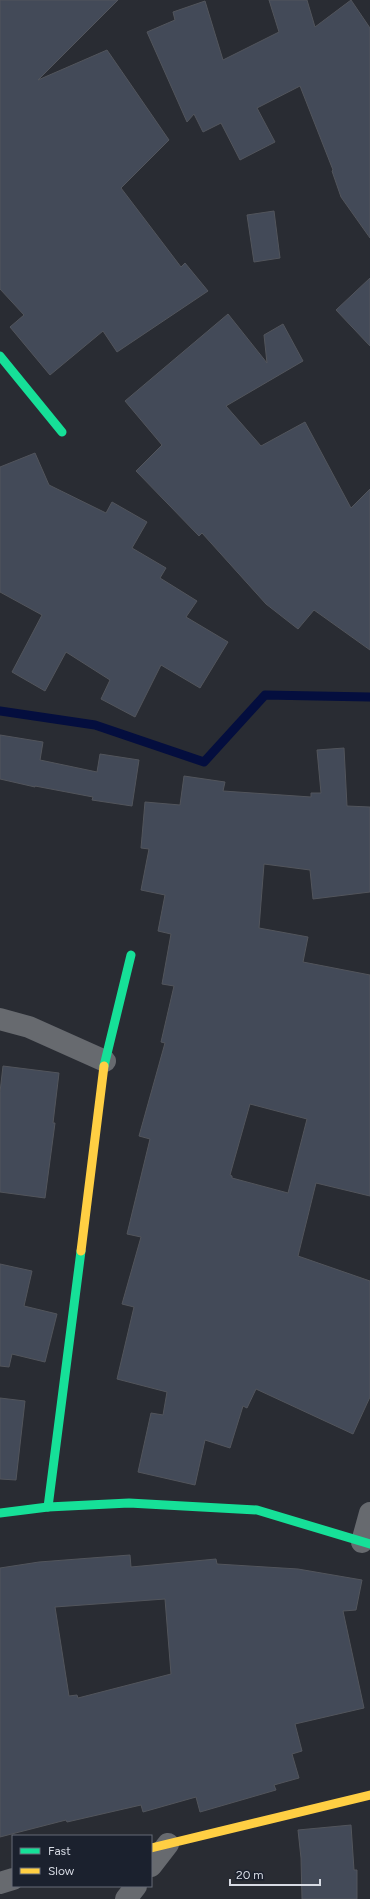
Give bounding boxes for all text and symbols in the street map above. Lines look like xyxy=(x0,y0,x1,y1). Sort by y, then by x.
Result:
legend xyxy=(12,1835,152,1887)
text: Fast xyxy=(48,1844,71,1858)
scale bar xyxy=(230,1861,320,1887)
text: Slow xyxy=(48,1864,75,1878)
text: 20 m xyxy=(236,1868,264,1882)

